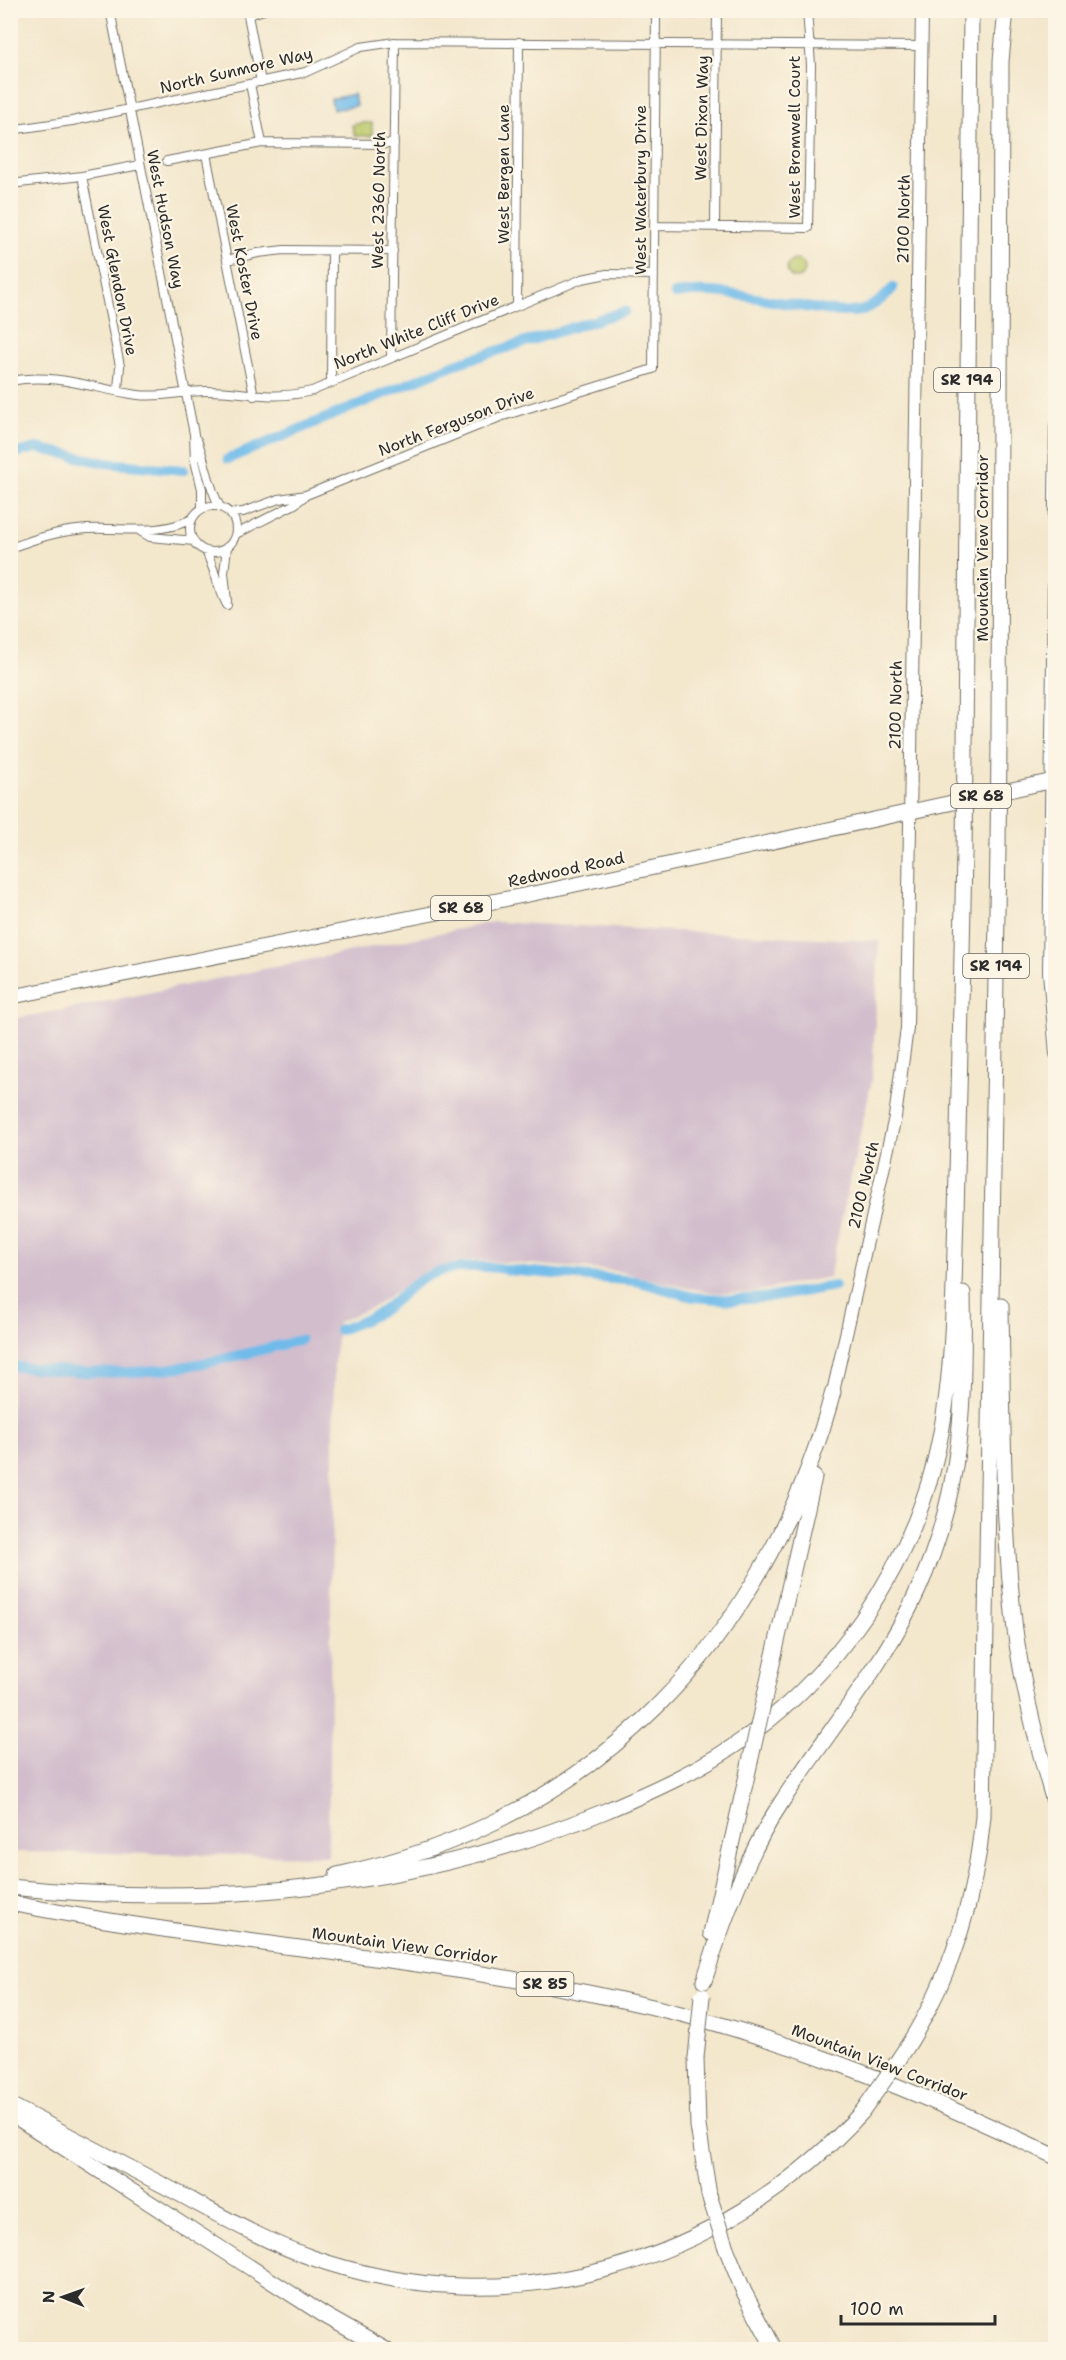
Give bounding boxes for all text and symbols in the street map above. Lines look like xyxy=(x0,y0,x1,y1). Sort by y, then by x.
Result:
street label: North Sunmore Way xyxy=(158,43,315,98)
street label: West Dixon Way xyxy=(690,55,713,181)
street label: West Bromwell Court xyxy=(784,55,805,219)
street label: West Bergen Lane xyxy=(493,104,514,244)
street label: West Waterbury Drive xyxy=(630,105,651,275)
street label: West 2360 North xyxy=(367,131,390,269)
street label: West Hudson Way xyxy=(142,148,189,290)
street label: 2100 North xyxy=(892,174,915,264)
street label: West Koster Drive xyxy=(221,202,268,342)
street label: West Glendon Drive xyxy=(93,203,142,357)
street label: North White Cliff Drive xyxy=(330,289,502,374)
road number: SR 194 xyxy=(934,368,1000,392)
street label: North Ferguson Drive xyxy=(375,382,537,461)
street label: Mountain View Corridor xyxy=(972,454,993,642)
street label: 2100 North xyxy=(884,660,907,750)
road number: SR 68 xyxy=(951,784,1011,808)
street label: Redwood Road xyxy=(506,847,626,892)
road number: SR 68 xyxy=(431,896,491,920)
road number: SR 194 xyxy=(963,954,1029,978)
street label: 2100 North xyxy=(843,1139,884,1231)
street label: Mountain View Corridor xyxy=(311,1922,499,1969)
road number: SR 85 xyxy=(516,1972,574,1996)
street label: Mountain View Corridor xyxy=(789,2019,971,2106)
north arrow xyxy=(33,2267,93,2327)
scale bar xyxy=(841,2288,996,2326)
text: N xyxy=(38,2290,59,2303)
text: 100 m xyxy=(850,2297,904,2321)

